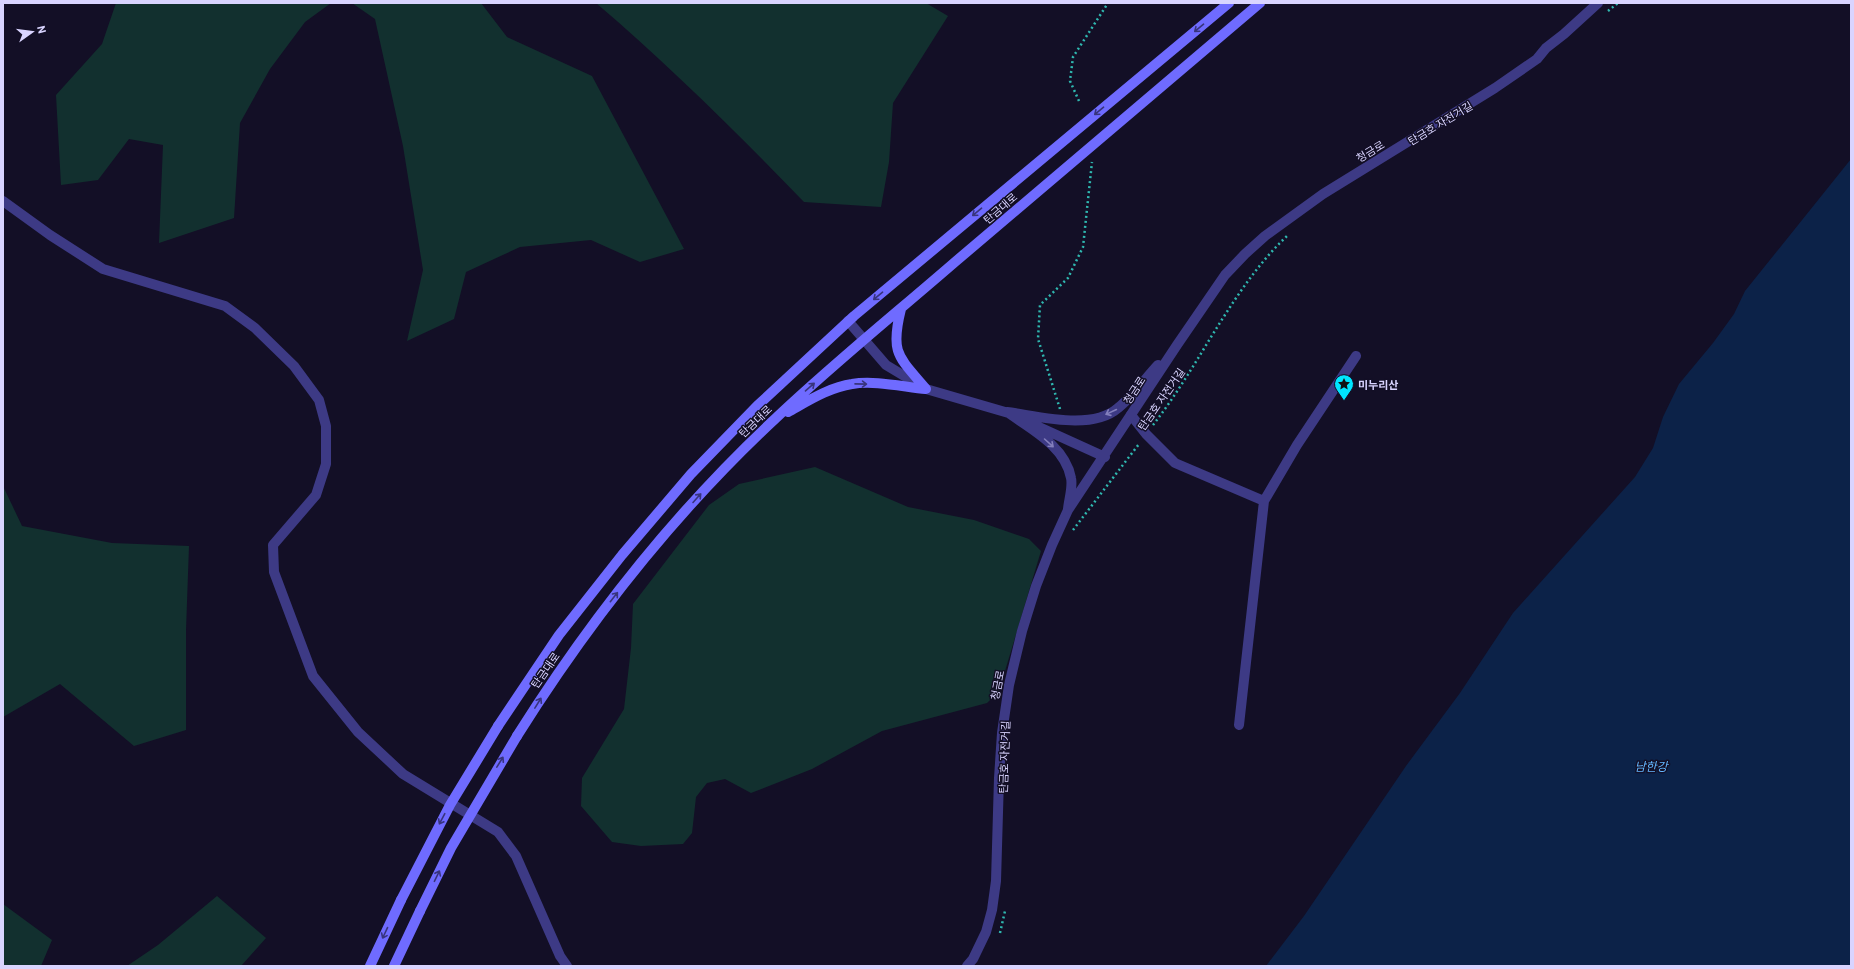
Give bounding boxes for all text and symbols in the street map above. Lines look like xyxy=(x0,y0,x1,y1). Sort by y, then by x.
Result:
north arrow xyxy=(12,12,52,52)
text: N xyxy=(35,24,49,35)
one-way arrow xyxy=(1193,24,1204,33)
street label: 탄금호 자전거길 xyxy=(1405,99,1475,147)
one-way arrow xyxy=(1094,107,1104,116)
street label: 청금로 xyxy=(1354,138,1386,164)
street label: 탄금대로 xyxy=(980,190,1020,226)
one-way arrow xyxy=(972,208,983,217)
one-way arrow xyxy=(873,292,883,301)
street label: 탄금호 자전거길 xyxy=(1135,365,1187,433)
place icon: 미누리산 xyxy=(1333,373,1355,401)
street label: 청금로 xyxy=(1120,374,1148,406)
place label: 미누리산 xyxy=(1358,378,1398,391)
one-way arrow xyxy=(854,380,867,388)
one-way arrow xyxy=(804,383,815,392)
street label: 탄금대로 xyxy=(736,402,774,440)
one-way arrow xyxy=(1105,409,1117,416)
one-way arrow xyxy=(1044,438,1054,448)
one-way arrow xyxy=(693,493,702,503)
one-way arrow xyxy=(609,592,618,603)
street label: 탄금대로 xyxy=(528,650,562,690)
street label: 청금로 xyxy=(988,669,1006,701)
one-way arrow xyxy=(534,697,542,709)
street label: 탄금호 자전거길 xyxy=(996,720,1012,794)
one-way arrow xyxy=(497,756,505,768)
water label: 남한강 xyxy=(1634,759,1670,773)
one-way arrow xyxy=(438,813,446,825)
one-way arrow xyxy=(434,870,441,882)
one-way arrow xyxy=(381,927,388,939)

